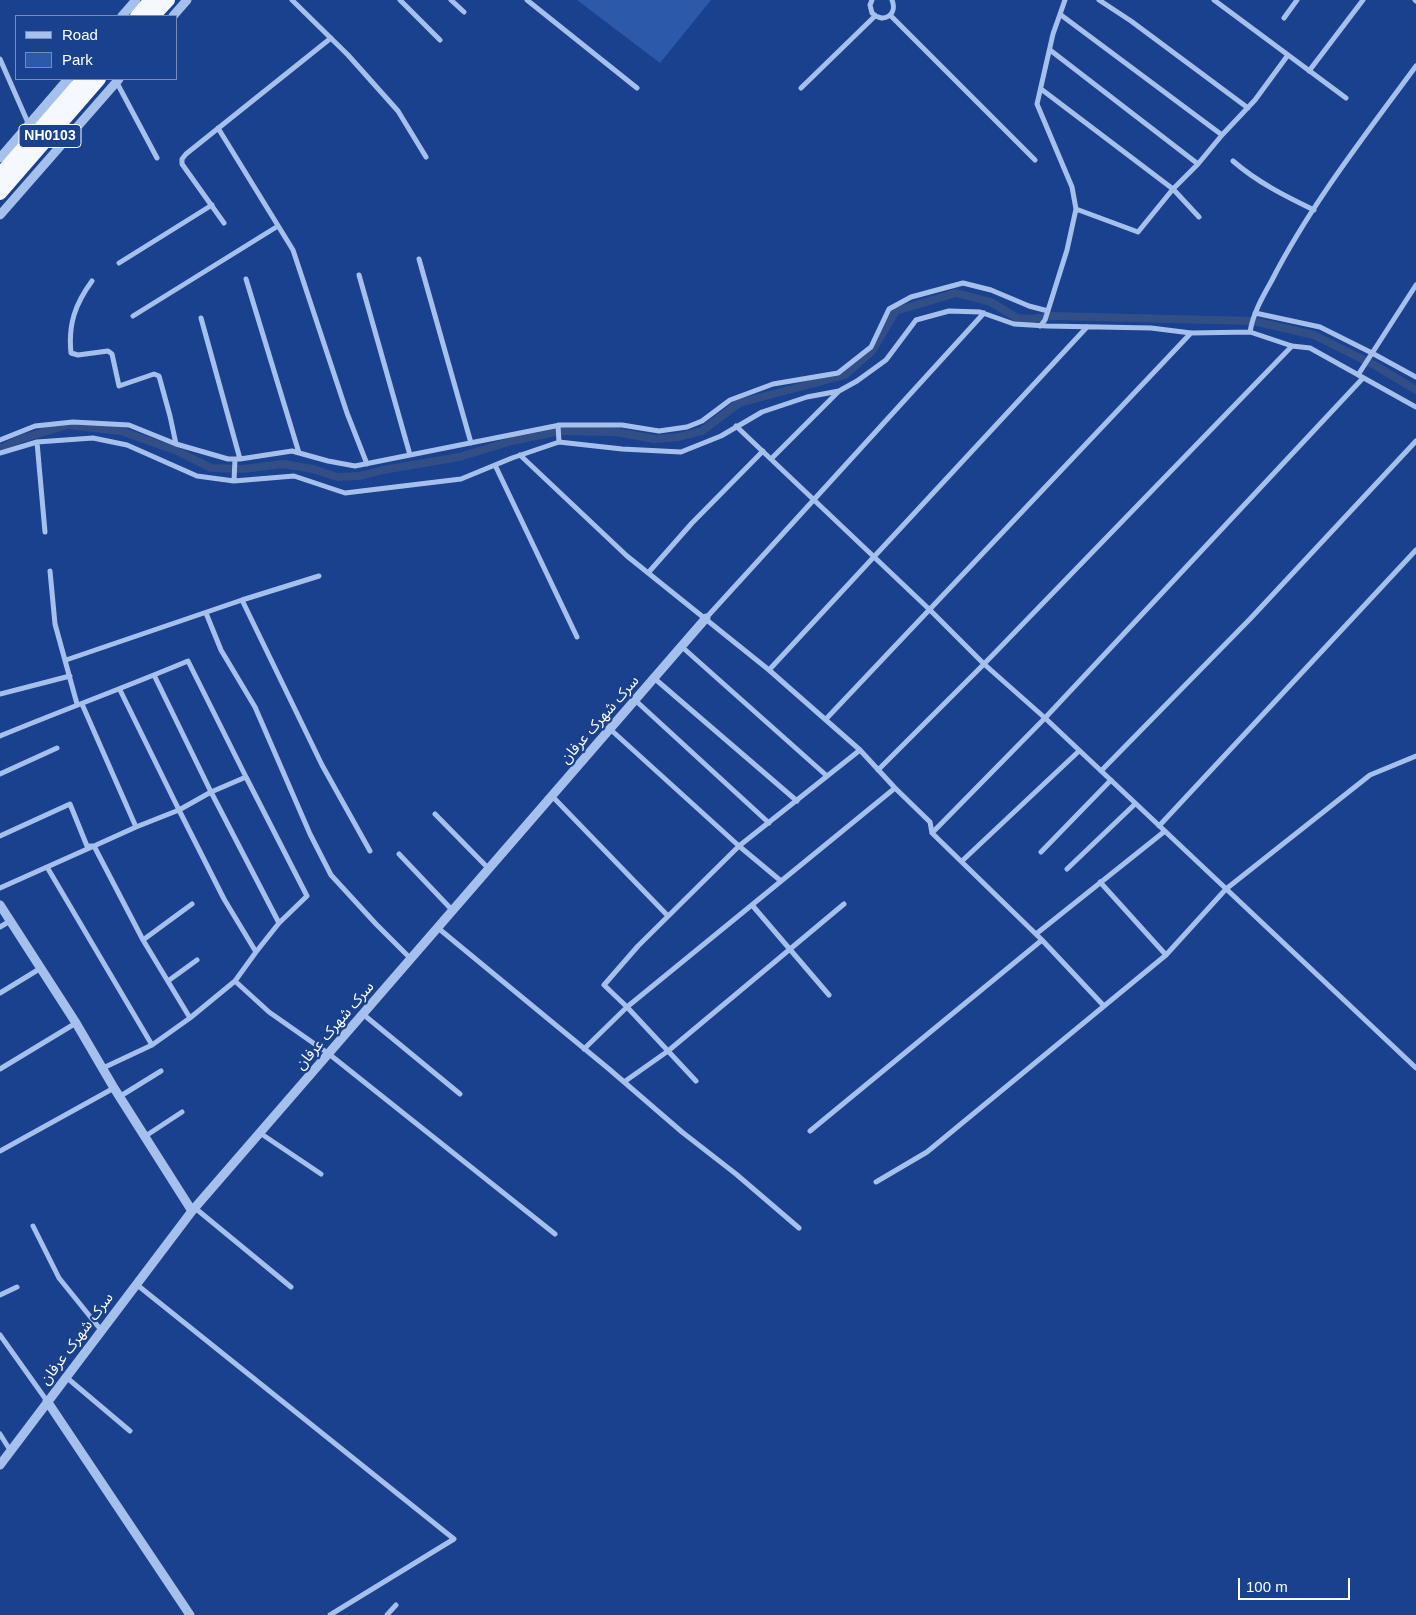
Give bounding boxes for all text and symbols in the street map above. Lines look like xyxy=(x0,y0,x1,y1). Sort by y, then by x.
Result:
legend xyxy=(15,15,178,80)
text: Road xyxy=(62,26,98,43)
text: Park xyxy=(62,51,93,68)
road number: NH0103 xyxy=(19,124,81,148)
street label: سرک شهرک عرفان xyxy=(557,672,643,768)
street label: سرک شهرک عرفان xyxy=(292,978,378,1074)
street label: سرک شهرک عرفان xyxy=(36,1289,118,1389)
scale bar xyxy=(1241,1568,1354,1600)
text: 100 m xyxy=(1246,1578,1288,1595)

